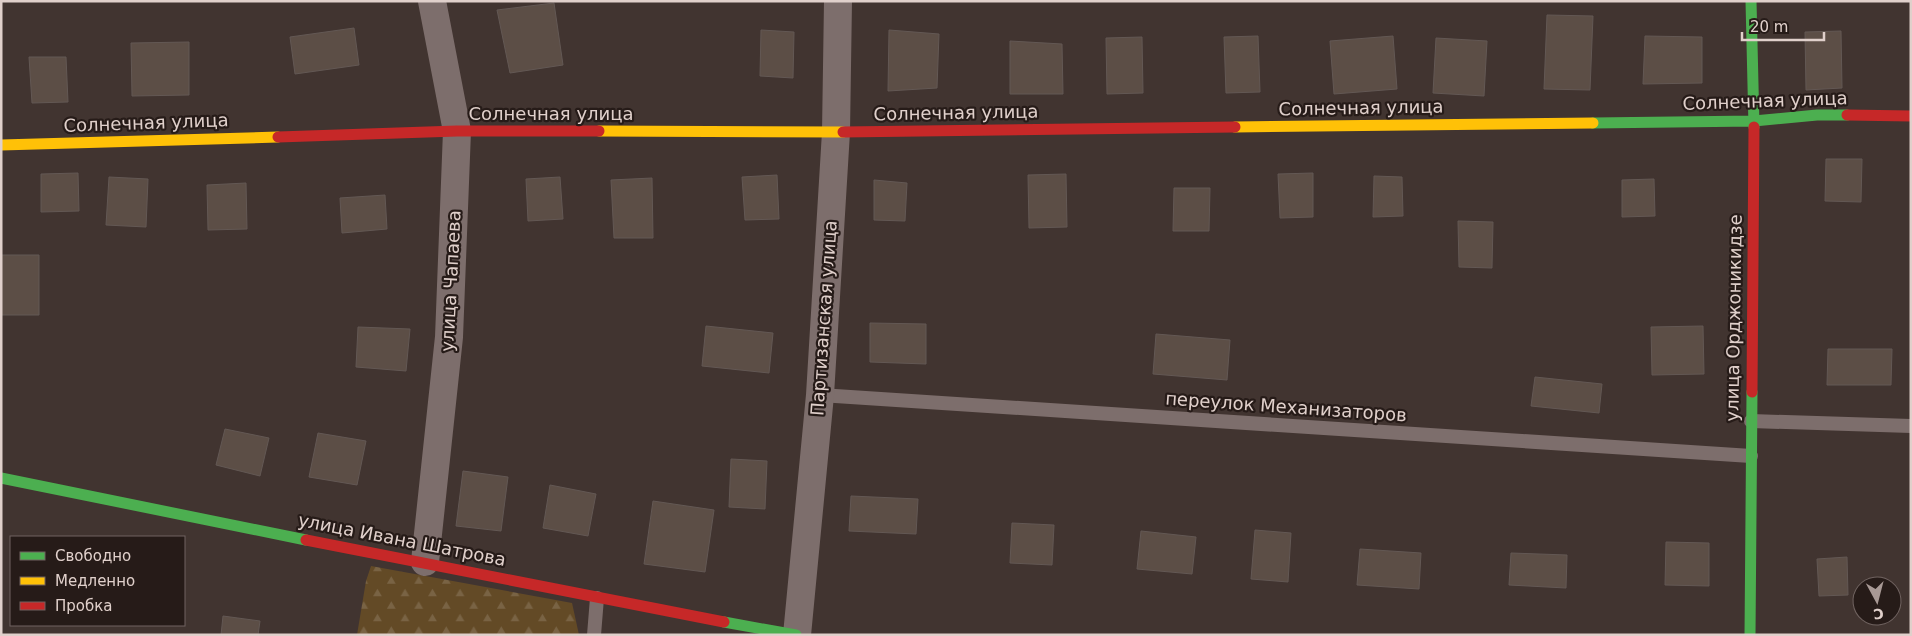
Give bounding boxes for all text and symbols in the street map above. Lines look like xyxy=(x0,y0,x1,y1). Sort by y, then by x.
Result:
scale bar xyxy=(1742,10,1824,42)
text: 20 m xyxy=(1750,18,1788,36)
street label: Солнечная улица xyxy=(1682,87,1848,114)
street label: Солнечная улица xyxy=(1278,96,1444,119)
street label: Солнечная улица xyxy=(873,101,1039,124)
street label: Солнечная улица xyxy=(468,103,634,124)
street label: Солнечная улица xyxy=(63,109,229,136)
street label: улица Чапаева xyxy=(436,210,465,352)
street label: улица Орджоникидзе xyxy=(1721,214,1746,422)
street label: Партизанская улица xyxy=(806,219,841,416)
street label: переулок Механизаторов xyxy=(1165,388,1407,425)
street label: улица Ивана Шатрова xyxy=(296,509,508,570)
legend xyxy=(10,536,185,626)
text: Свободно xyxy=(55,547,131,565)
text: Медленно xyxy=(55,572,135,590)
north arrow xyxy=(1852,576,1902,626)
text: Пробка xyxy=(55,597,112,615)
text: С xyxy=(1873,605,1885,622)

